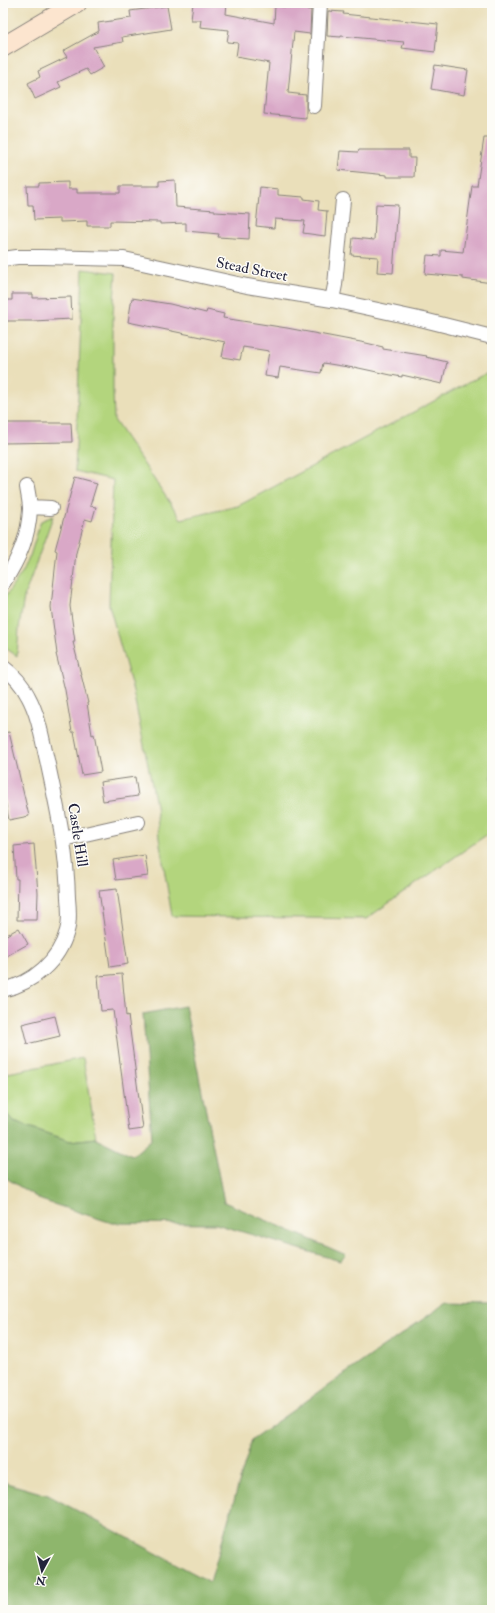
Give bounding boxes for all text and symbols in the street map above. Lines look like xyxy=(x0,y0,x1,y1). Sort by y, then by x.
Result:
street label: Stead Street xyxy=(215,253,289,286)
street label: Castle Hill xyxy=(63,802,92,868)
north arrow xyxy=(22,1551,62,1591)
text: N xyxy=(34,1573,48,1588)

